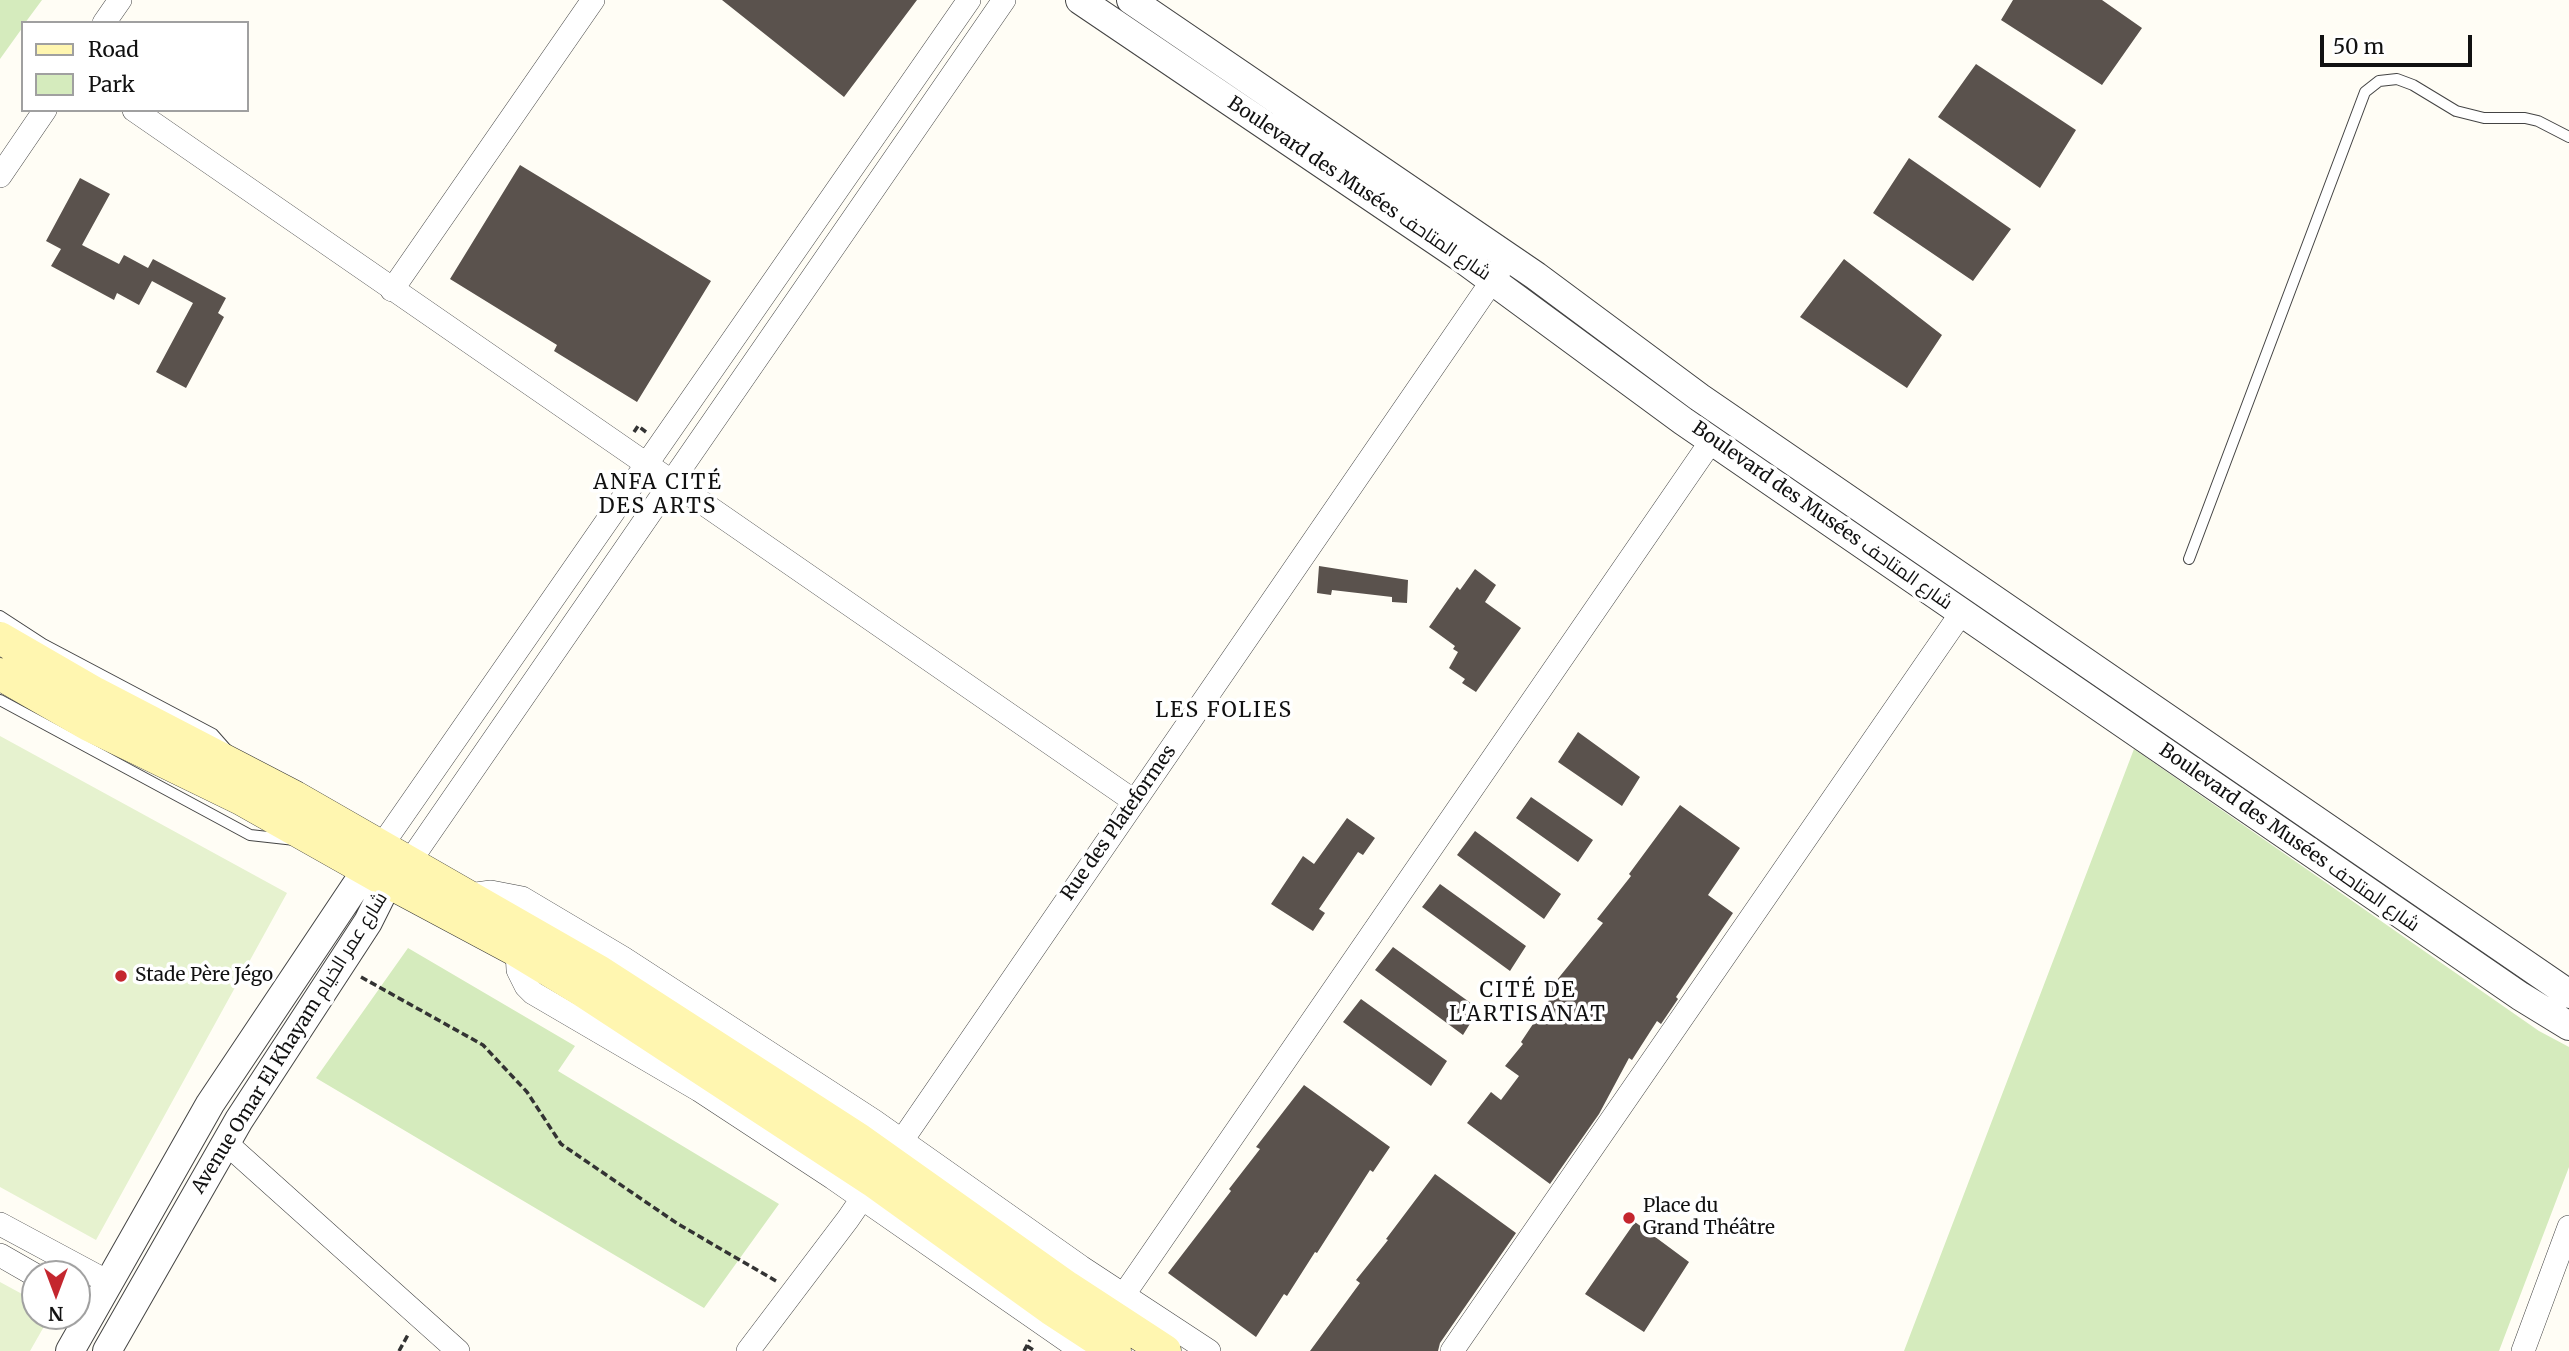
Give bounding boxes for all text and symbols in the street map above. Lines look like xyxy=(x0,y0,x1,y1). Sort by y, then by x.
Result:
legend xyxy=(21,21,248,112)
scale bar xyxy=(2324,21,2476,65)
text: 50 m xyxy=(2333,33,2384,60)
text: Road xyxy=(88,36,139,63)
text: Park xyxy=(88,71,135,98)
street label: Boulevard des Musées شارع المتاحف xyxy=(1223,92,1495,286)
street label: Boulevard des Musées شارع المتاحف xyxy=(1688,417,1956,615)
district label: ANFA CITÉ DES ARTS xyxy=(594,470,722,520)
district label: LES FOLIES xyxy=(1156,698,1292,724)
street label: Boulevard des Musées شارع المتاحف xyxy=(2155,739,2423,937)
street label: Rue des Plateformes xyxy=(1057,741,1181,905)
street label: Avenue Omar El Khayam شارع عمر الخيام xyxy=(187,888,393,1198)
place label: Stade Père Jégo xyxy=(135,965,273,987)
marker: Stade Père Jégo xyxy=(113,968,129,984)
district label: CITÉ DE L'ARTISANAT xyxy=(1450,978,1606,1028)
place label: Place du Grand Théâtre xyxy=(1643,1196,1775,1240)
marker: Place du Grand Théâtre xyxy=(1621,1210,1637,1226)
north arrow xyxy=(21,1260,91,1330)
text: N xyxy=(49,1302,64,1326)

